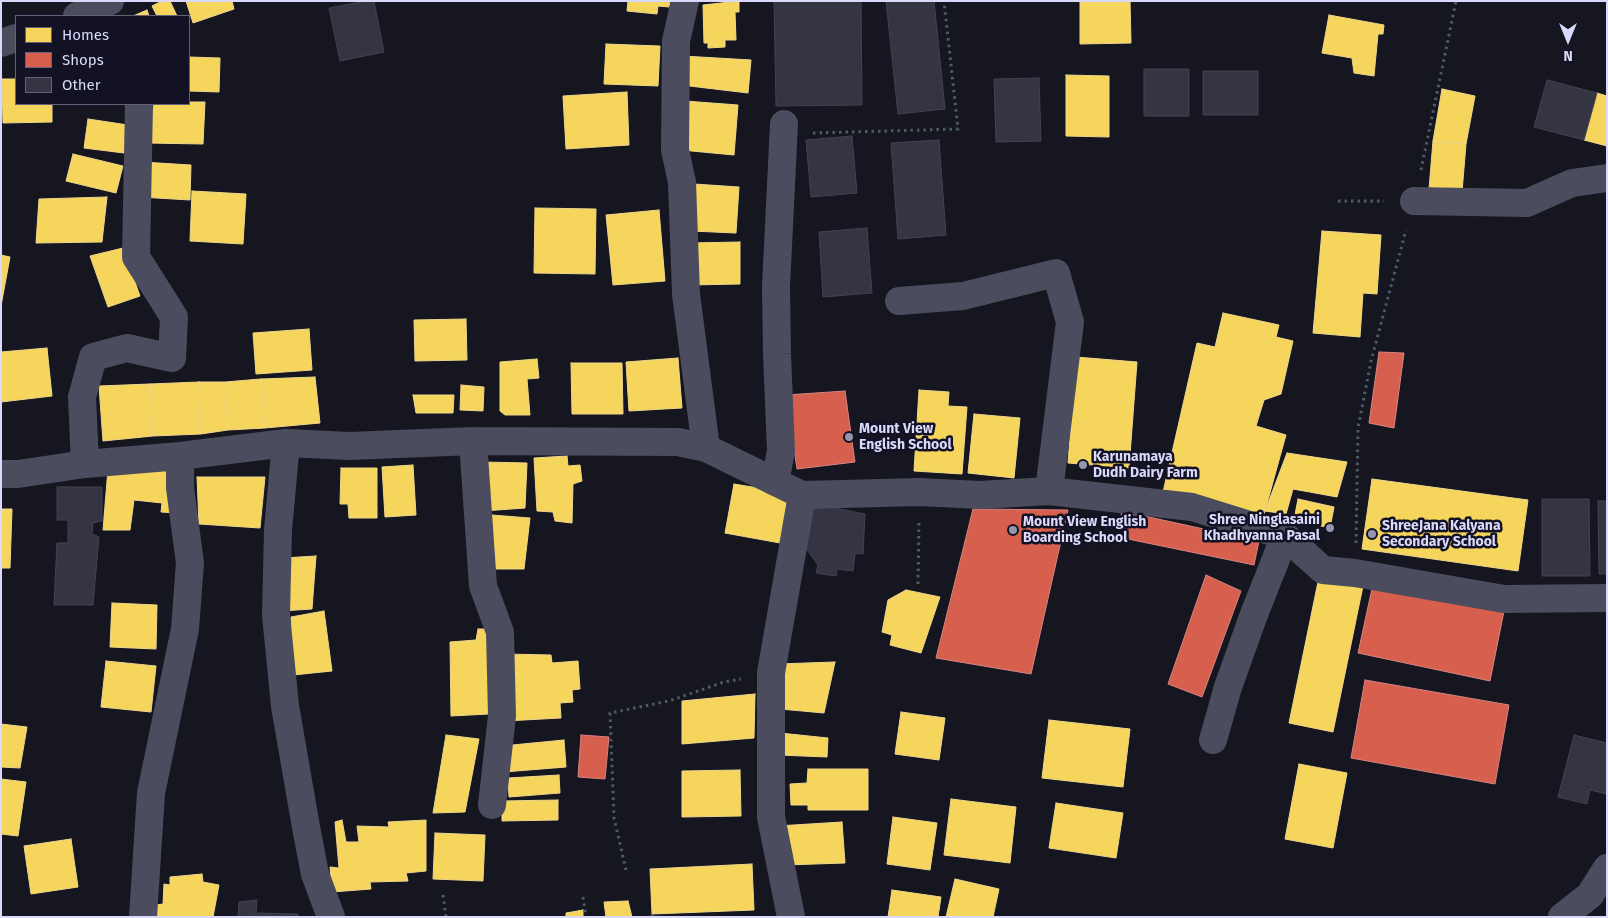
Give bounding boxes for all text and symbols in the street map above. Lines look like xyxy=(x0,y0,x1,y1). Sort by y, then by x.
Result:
legend xyxy=(15,15,190,105)
north arrow xyxy=(1543,15,1593,65)
text: Homes xyxy=(62,26,109,44)
text: N xyxy=(1563,47,1573,64)
text: Shops xyxy=(62,51,104,69)
text: Other xyxy=(62,76,101,94)
place label: Mount View English School xyxy=(859,421,952,454)
marker: Mount View English School xyxy=(843,431,855,443)
place label: Karunamaya Dudh Dairy Farm xyxy=(1093,449,1198,482)
marker: Karunamaya Dudh Dairy Farm xyxy=(1077,459,1089,471)
place label: Shree Ninglasaini Khadhyanna Pasal xyxy=(1204,512,1320,544)
place label: Mount View English Boarding School xyxy=(1023,514,1146,546)
place label: ShreeJana Kalyana Secondary School xyxy=(1382,518,1501,550)
marker: Shree Ninglasaini Khadhyanna Pasal xyxy=(1324,522,1336,534)
marker: Mount View English Boarding School xyxy=(1007,524,1019,536)
marker: ShreeJana Kalyana Secondary School xyxy=(1366,528,1378,540)

